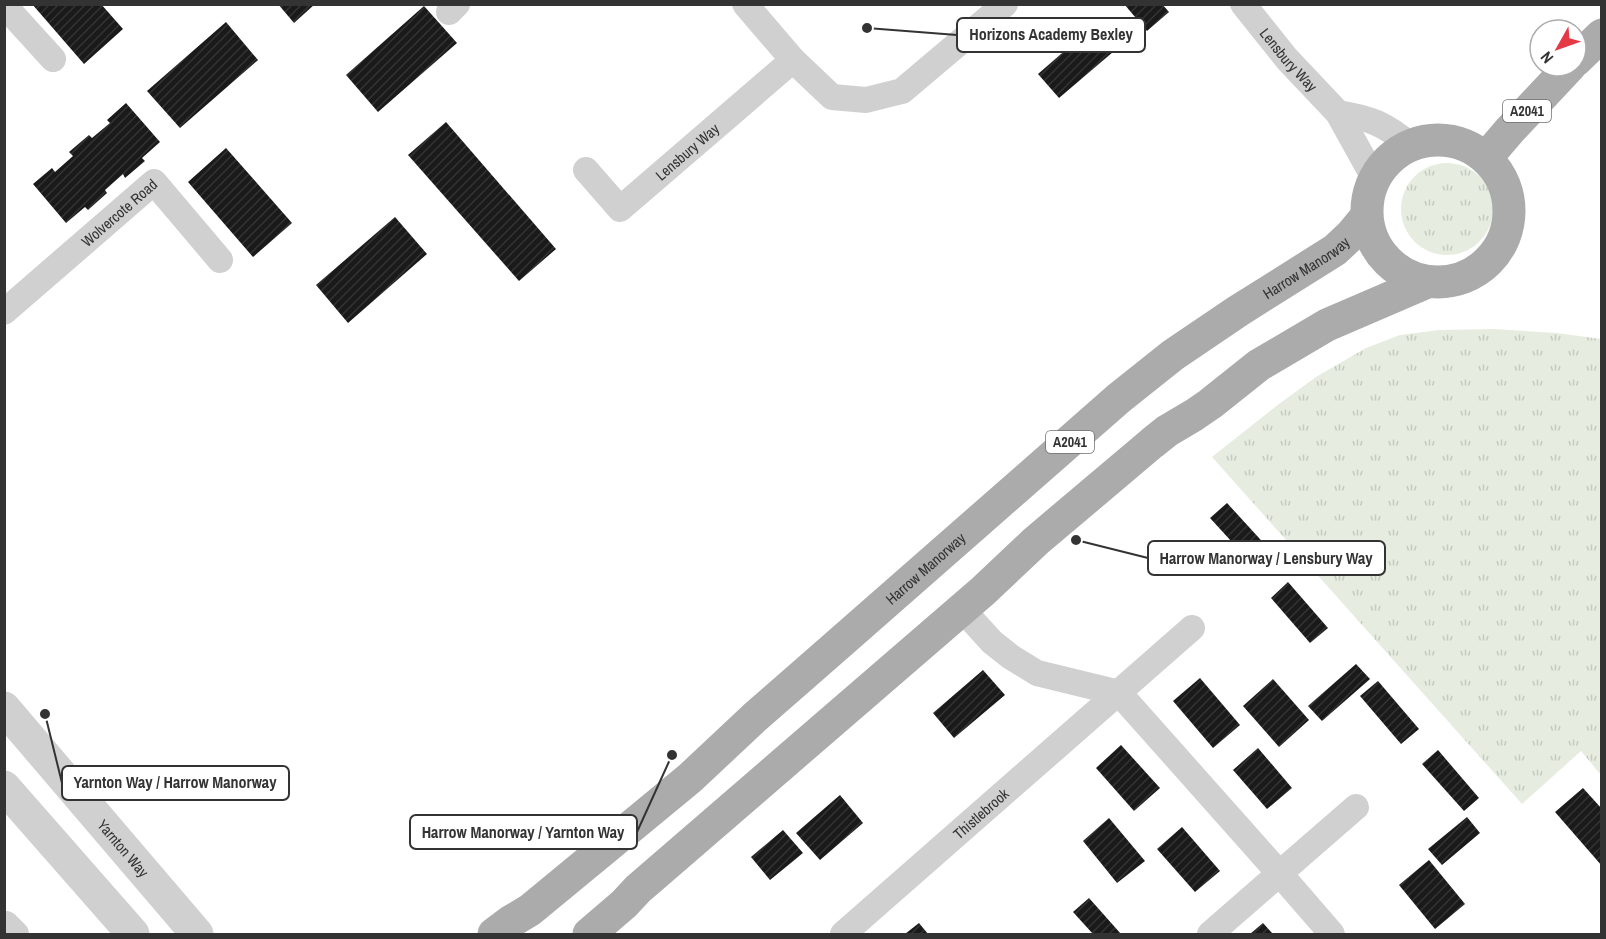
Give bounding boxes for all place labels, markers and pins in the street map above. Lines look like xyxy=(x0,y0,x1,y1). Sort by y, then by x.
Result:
callout: Horizons Academy Bexley xyxy=(957,18,1145,52)
callout: Harrow Manorway / Lensbury Way xyxy=(1148,541,1385,575)
callout: Yarnton Way / Harrow Manorway xyxy=(62,766,289,800)
callout: Harrow Manorway / Yarnton Way xyxy=(410,815,637,849)

